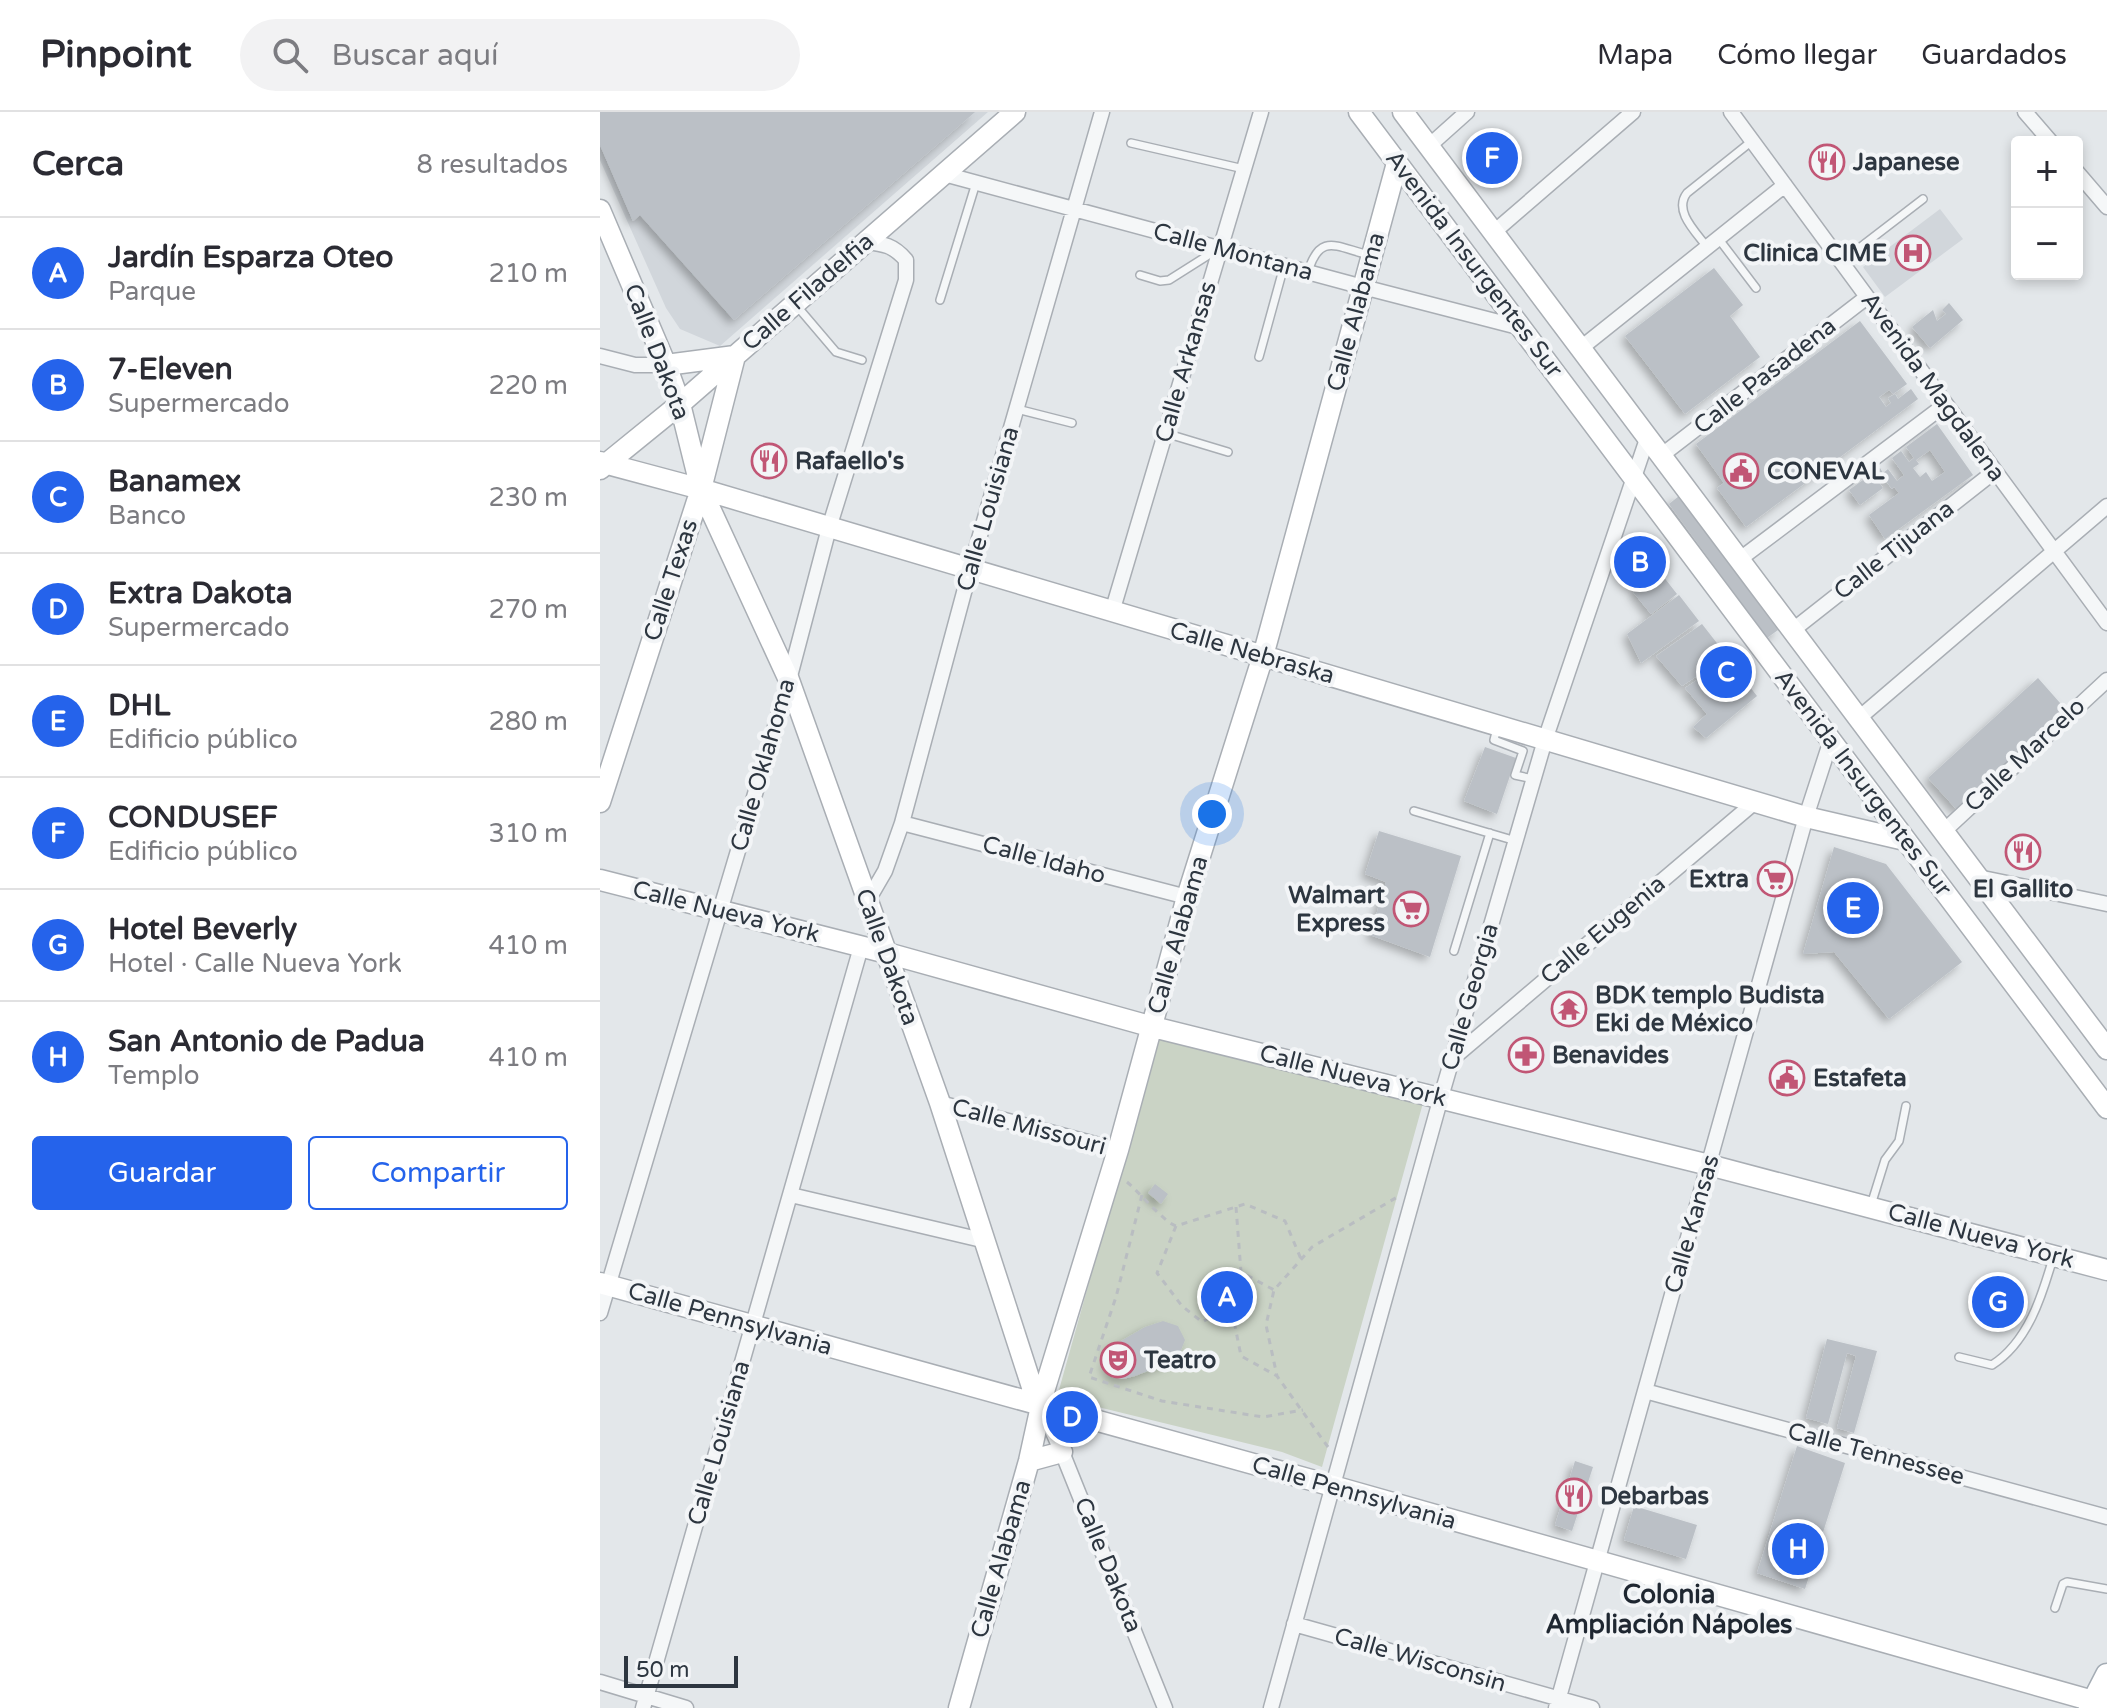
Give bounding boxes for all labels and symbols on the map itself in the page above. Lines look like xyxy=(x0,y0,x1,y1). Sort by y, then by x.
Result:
pin: F xyxy=(1466,128,1518,188)
restaurant icon: Japanese xyxy=(1808,143,1846,181)
street label: Avenida Insurgentes Sur xyxy=(1379,145,1569,384)
place label: Japanese xyxy=(1852,148,1960,177)
street label: Calle Montana xyxy=(1150,217,1316,287)
street label: Calle Filadelfia xyxy=(736,227,880,357)
street label: Calle Alabama xyxy=(1321,229,1391,395)
hospital icon: Clinica CIME xyxy=(1894,234,1932,272)
place label: Clinica CIME xyxy=(1743,239,1887,268)
street label: Calle Arkansas xyxy=(1149,278,1223,446)
street label: Calle Dakota xyxy=(618,280,696,424)
street label: Avenida Magdalena xyxy=(1855,287,2011,487)
street label: Calle Pasadena xyxy=(1688,311,1842,441)
street label: Calle Louisiana xyxy=(951,423,1025,595)
restaurant icon: Rafaello's xyxy=(750,442,788,480)
place label: Rafaello's xyxy=(795,447,904,476)
public building icon: CONEVAL xyxy=(1722,452,1760,490)
place label: CONEVAL xyxy=(1767,457,1885,486)
street label: Calle Tijuana xyxy=(1828,494,1960,606)
street label: Calle Texas xyxy=(638,515,704,645)
pin: B xyxy=(1614,532,1666,592)
street label: Calle Nebraska xyxy=(1166,616,1338,690)
pin: C xyxy=(1700,642,1752,702)
street label: Avenida Insurgentes Sur xyxy=(1768,664,1958,903)
street label: Calle Oklahoma xyxy=(724,675,802,855)
street label: Calle Marcelo xyxy=(1959,692,2091,818)
your location xyxy=(1192,794,1232,834)
street label: Calle Idaho xyxy=(979,830,1109,890)
restaurant icon: El Gallito xyxy=(2004,833,2042,871)
street label: Calle Alabama xyxy=(1142,853,1214,1017)
supermarket icon: Extra xyxy=(1756,860,1794,898)
place label: Extra xyxy=(1689,865,1749,894)
street label: Calle Eugenia xyxy=(1535,869,1671,991)
street label: Calle Nueva York xyxy=(629,875,823,949)
place label: El Gallito xyxy=(1973,875,2073,904)
pin: E xyxy=(1827,878,1879,938)
place label: Walmart Express xyxy=(1288,881,1386,938)
street label: Calle Dakota xyxy=(849,885,925,1029)
supermarket icon: Walmart Express xyxy=(1392,890,1430,928)
street label: Calle Georgia xyxy=(1435,920,1505,1074)
place label: BDK templo Budista Eki de México xyxy=(1595,981,1825,1038)
temple icon: BDK templo Budista Eki de México xyxy=(1550,990,1588,1028)
pharmacy icon: Benavides xyxy=(1507,1036,1545,1074)
street label: Calle Nueva York xyxy=(1256,1039,1450,1113)
place label: Benavides xyxy=(1552,1041,1669,1070)
public building icon: Estafeta xyxy=(1768,1059,1806,1097)
place label: Estafeta xyxy=(1813,1064,1907,1093)
street label: Calle Missouri xyxy=(949,1093,1109,1161)
street label: Calle Kansas xyxy=(1658,1151,1726,1297)
street label: Calle Nueva York xyxy=(1885,1197,2077,1275)
pin: A xyxy=(1201,1267,1253,1327)
pin: G xyxy=(1972,1272,2024,1332)
street label: Calle Pennsylvania xyxy=(625,1276,835,1362)
theatre icon: Teatro xyxy=(1099,1341,1137,1379)
place label: Teatro xyxy=(1143,1346,1216,1375)
street label: Calle Louisiana xyxy=(682,1357,756,1529)
pin: D xyxy=(1046,1387,1098,1447)
street label: Calle Tennessee xyxy=(1785,1416,1967,1492)
street label: Calle Pennsylvania xyxy=(1249,1450,1459,1536)
street label: Calle Alabama xyxy=(965,1477,1037,1641)
restaurant icon: Debarbas xyxy=(1555,1477,1593,1515)
place label: Debarbas xyxy=(1600,1482,1709,1511)
street label: Calle Dakota xyxy=(1068,1493,1148,1637)
pin: H xyxy=(1772,1519,1824,1579)
district label: Colonia Ampliación Nápoles xyxy=(1545,1579,1793,1640)
street label: Calle Wisconsin xyxy=(1331,1622,1509,1698)
scale bar xyxy=(624,1652,738,1688)

